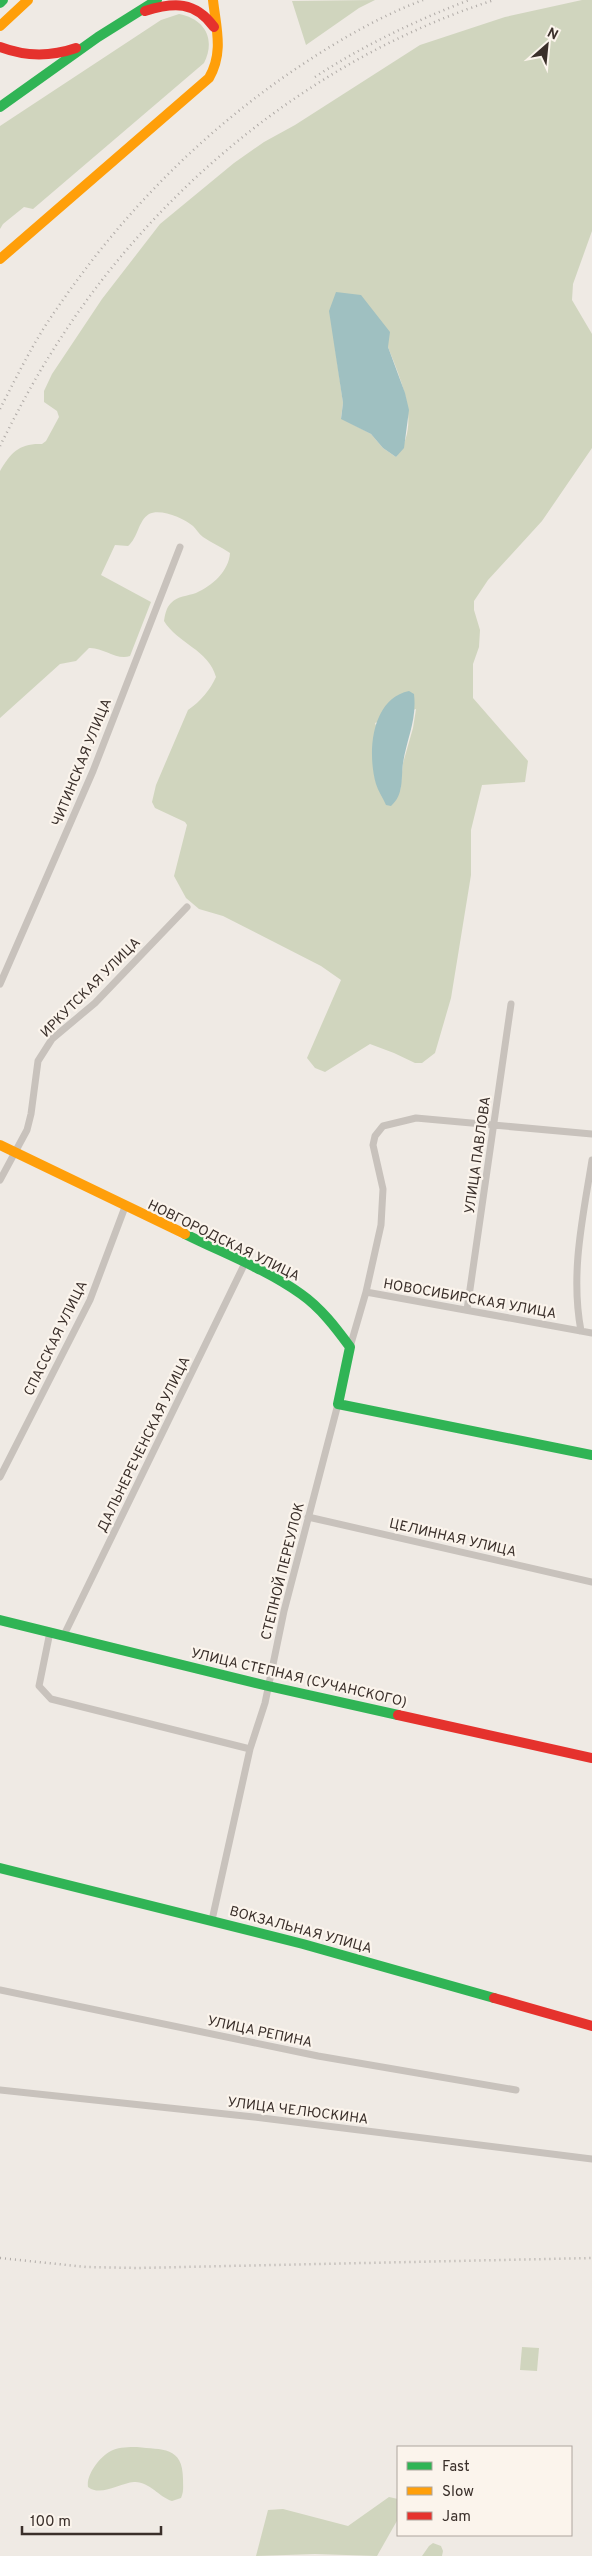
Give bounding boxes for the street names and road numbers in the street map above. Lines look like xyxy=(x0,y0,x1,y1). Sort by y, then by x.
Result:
street label: ЧИТИНСКАЯ УЛИЦА xyxy=(49,696,116,829)
street label: ИРКУТСКАЯ УЛИЦА xyxy=(38,935,145,1042)
street label: УЛИЦА ПАВЛОВА xyxy=(462,1095,495,1215)
street label: НОВГОРОДСКАЯ УЛИЦА xyxy=(144,1197,302,1286)
street label: НОВОСИБИРСКАЯ УЛИЦА xyxy=(382,1276,558,1323)
street label: СПАССКАЯ УЛИЦА xyxy=(21,1278,92,1399)
street label: ДАЛЬНЕРЕЧЕНСКАЯ УЛИЦА xyxy=(94,1354,194,1535)
street label: СТЕПНОЙ ПЕРЕУЛОК xyxy=(257,1501,309,1642)
street label: ЦЕЛИННАЯ УЛИЦА xyxy=(387,1516,518,1561)
street label: УЛИЦА СТЕПНАЯ (СУЧАНСКОГО) xyxy=(189,1645,408,1712)
street label: ВОКЗАЛЬНАЯ УЛИЦА xyxy=(227,1903,374,1958)
street label: УЛИЦА РЕПИНА xyxy=(206,2013,314,2052)
street label: УЛИЦА ЧЕЛЮСКИНА xyxy=(226,2094,369,2129)

